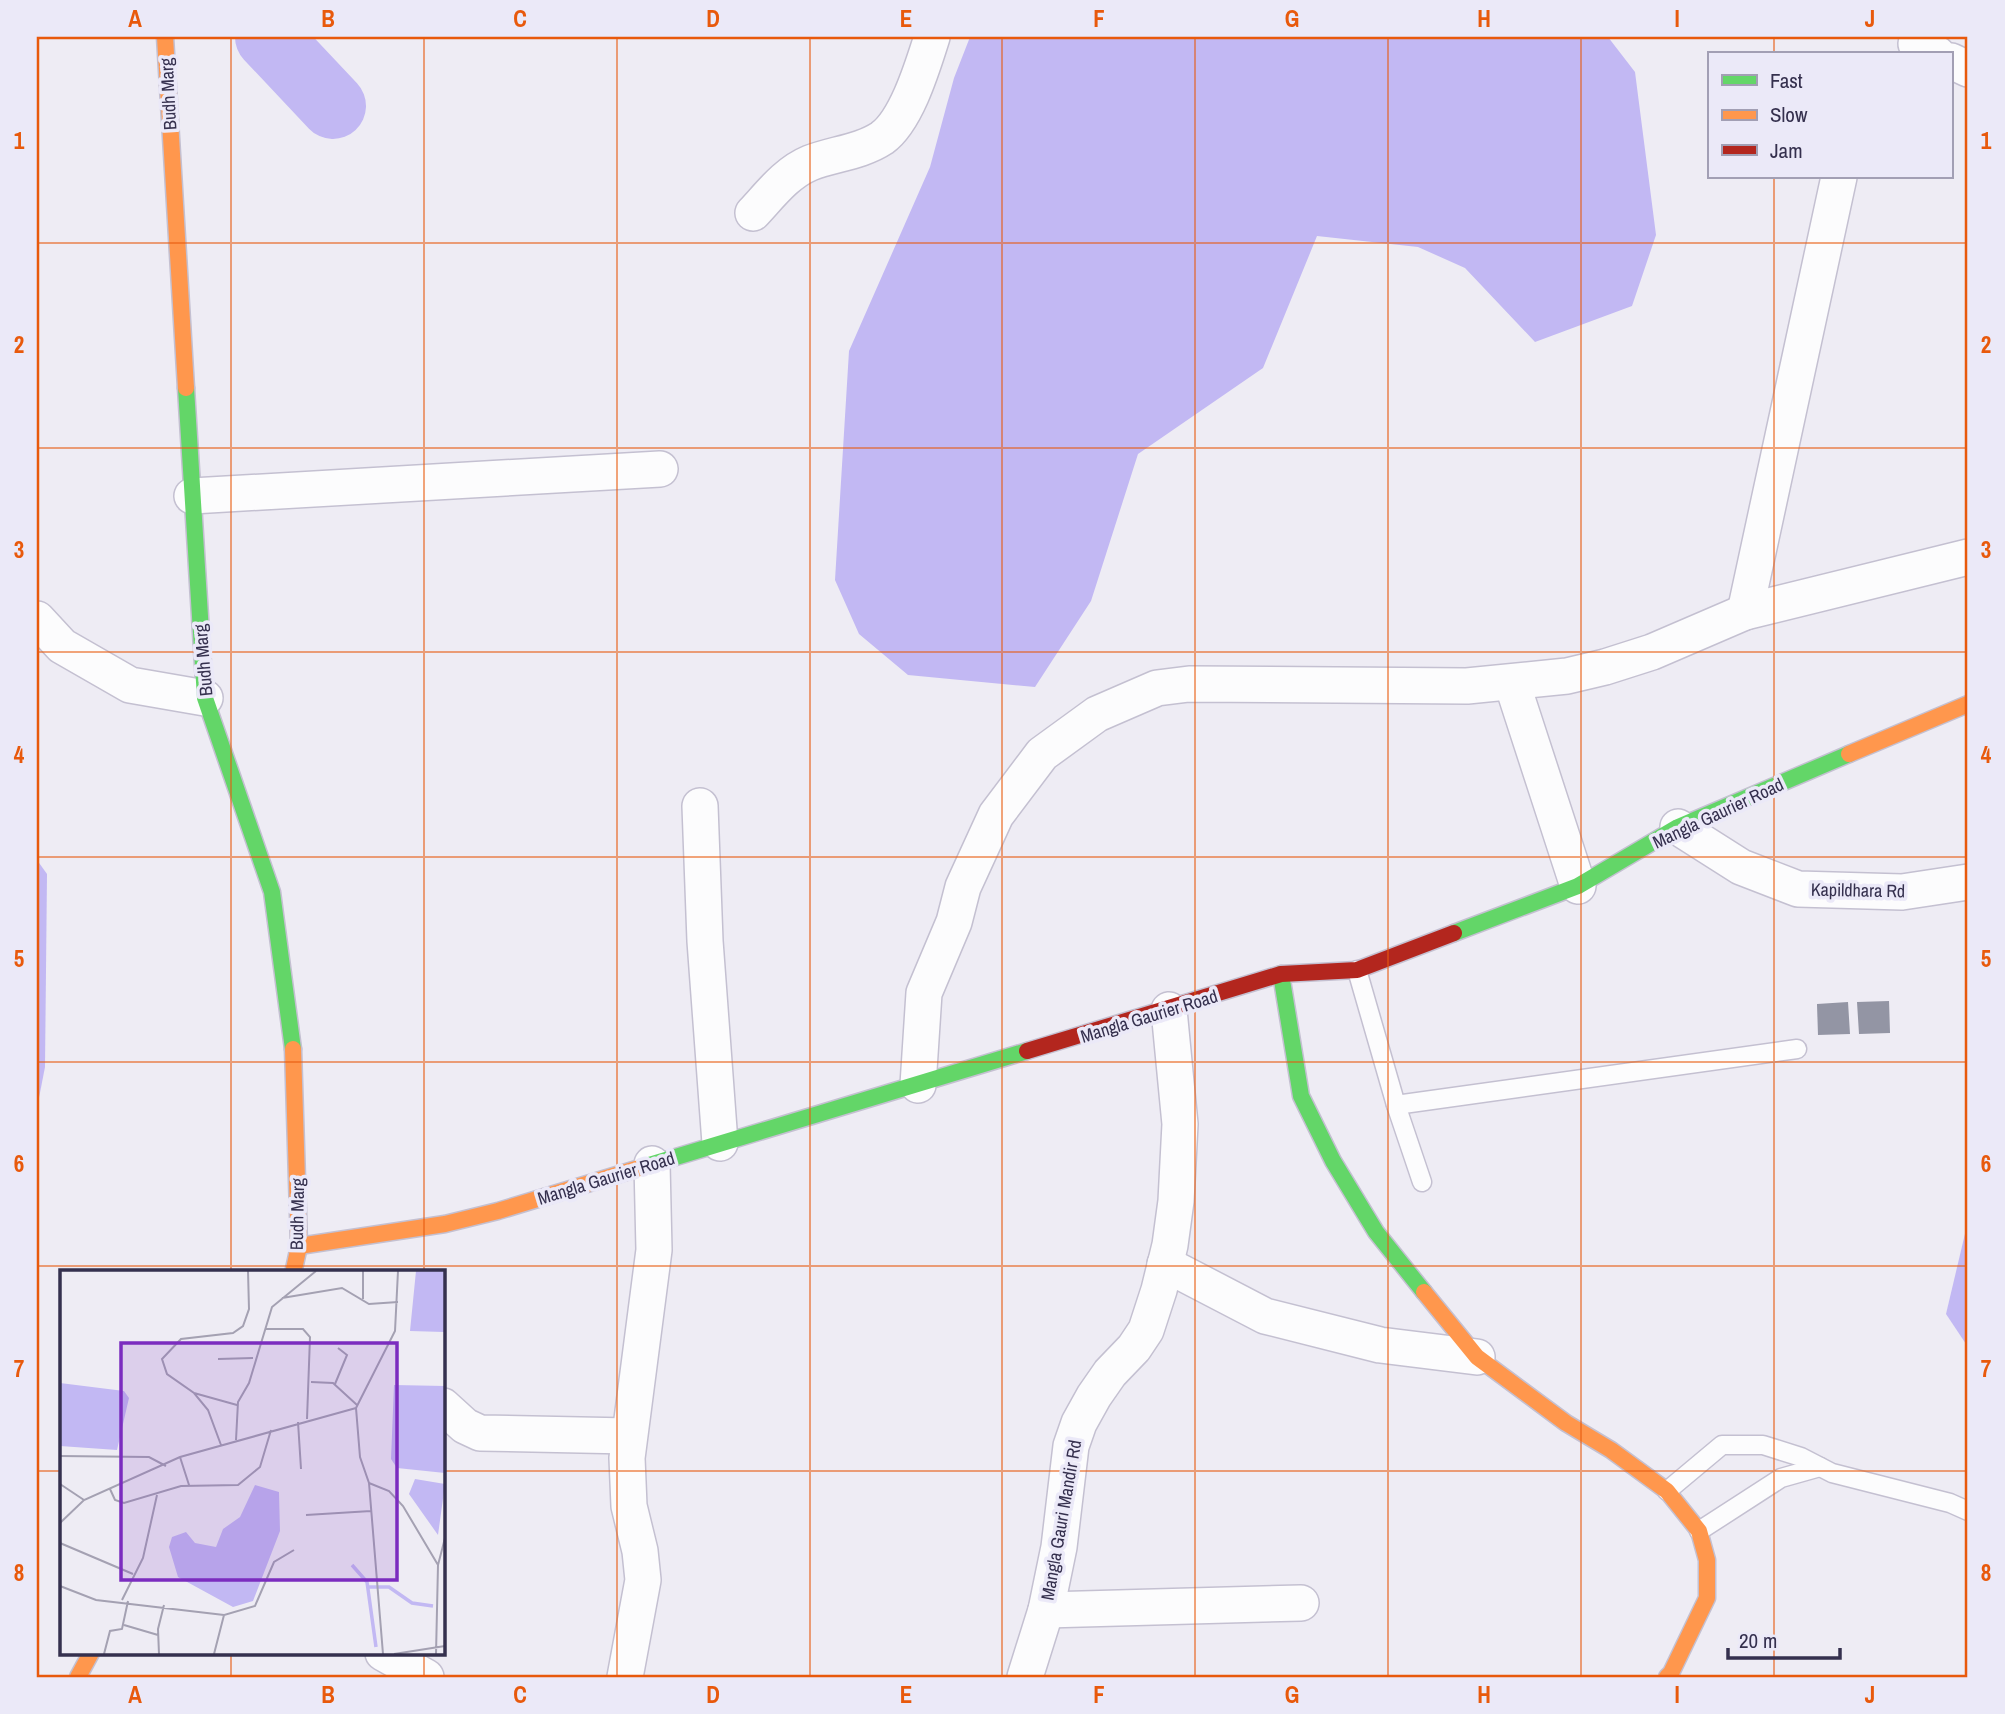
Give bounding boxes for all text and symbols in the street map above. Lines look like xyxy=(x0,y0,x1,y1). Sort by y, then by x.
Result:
text: A xyxy=(128,3,142,34)
text: B xyxy=(321,3,335,34)
text: C xyxy=(513,3,527,34)
text: D xyxy=(706,3,720,34)
text: E xyxy=(900,3,912,34)
text: F xyxy=(1093,3,1105,34)
text: G xyxy=(1285,3,1299,34)
text: H xyxy=(1477,3,1491,34)
text: I xyxy=(1674,3,1680,34)
text: J xyxy=(1865,3,1875,34)
legend xyxy=(1708,52,1952,178)
street label: Budh Marg xyxy=(154,57,182,131)
text: Fast xyxy=(1770,66,1803,95)
text: Slow xyxy=(1770,100,1808,129)
text: 1 xyxy=(14,125,25,156)
text: 1 xyxy=(1981,125,1992,156)
text: Jam xyxy=(1770,136,1803,165)
text: 2 xyxy=(14,329,24,360)
text: 2 xyxy=(1981,329,1991,360)
text: 3 xyxy=(14,534,24,565)
text: 3 xyxy=(1981,534,1991,565)
street label: Budh Marg xyxy=(187,622,219,697)
text: 4 xyxy=(14,739,25,770)
text: 4 xyxy=(1981,739,1992,770)
street label: Mangla Gaurier Road xyxy=(1648,772,1788,854)
street label: Kapildhara Rd xyxy=(1811,877,1905,903)
text: 5 xyxy=(14,943,24,974)
text: 5 xyxy=(1981,943,1991,974)
street label: Mangla Gaurier Road xyxy=(1077,983,1221,1049)
street label: Mangla Gaurier Road xyxy=(534,1145,678,1211)
text: 6 xyxy=(14,1148,24,1179)
text: 6 xyxy=(1981,1148,1991,1179)
street label: Budh Marg xyxy=(284,1177,310,1250)
inset map xyxy=(60,1270,444,1654)
text: 7 xyxy=(14,1353,24,1384)
text: 7 xyxy=(1981,1353,1991,1384)
street label: Mangla Gauri Mandir Rd xyxy=(1035,1438,1087,1602)
text: 8 xyxy=(14,1557,24,1588)
text: 8 xyxy=(1981,1557,1991,1588)
scale bar xyxy=(1728,1616,1840,1660)
text: 20 m xyxy=(1739,1626,1777,1655)
text: A xyxy=(128,1679,142,1710)
text: B xyxy=(321,1679,335,1710)
text: C xyxy=(513,1679,527,1710)
text: D xyxy=(706,1679,720,1710)
text: E xyxy=(900,1679,912,1710)
text: F xyxy=(1093,1679,1105,1710)
text: G xyxy=(1285,1679,1299,1710)
text: H xyxy=(1477,1679,1491,1710)
text: I xyxy=(1674,1679,1680,1710)
text: J xyxy=(1865,1679,1875,1710)

